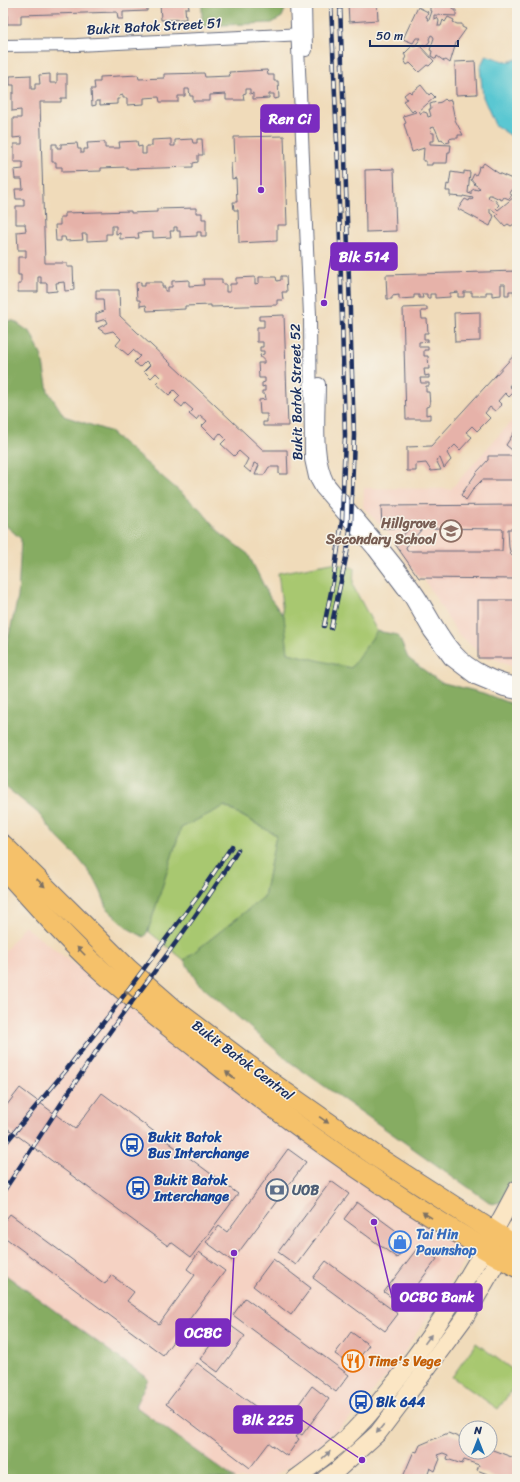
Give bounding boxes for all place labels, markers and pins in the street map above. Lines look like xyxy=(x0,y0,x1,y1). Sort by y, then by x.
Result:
callout: Ren Ci xyxy=(261,105,319,132)
callout: Blk 514 xyxy=(331,243,397,270)
place label: Hillgrove Secondary School xyxy=(325,511,437,552)
school or university icon: Hillgrove Secondary School xyxy=(438,518,464,544)
place label: Bukit Batok Bus Interchange xyxy=(148,1125,250,1166)
bus stop icon: Bukit Batok Bus Interchange xyxy=(119,1132,145,1158)
place label: Bukit Batok Interchange xyxy=(153,1168,229,1209)
bus stop icon: Bukit Batok Interchange xyxy=(125,1175,151,1201)
bank icon: UOB xyxy=(264,1177,290,1203)
place label: UOB xyxy=(292,1178,319,1203)
place label: Tai Hin Pawnshop xyxy=(416,1222,477,1263)
shop icon: Tai Hin Pawnshop xyxy=(387,1229,413,1255)
callout: OCBC Bank xyxy=(392,1284,482,1311)
callout: OCBC xyxy=(176,1319,230,1346)
restaurant icon: Time's Vege xyxy=(340,1348,366,1374)
place label: Time's Vege xyxy=(368,1349,442,1374)
bus stop icon: Blk 644 xyxy=(348,1389,374,1415)
place label: Blk 644 xyxy=(376,1390,426,1415)
callout: Blk 225 xyxy=(234,1406,302,1433)

